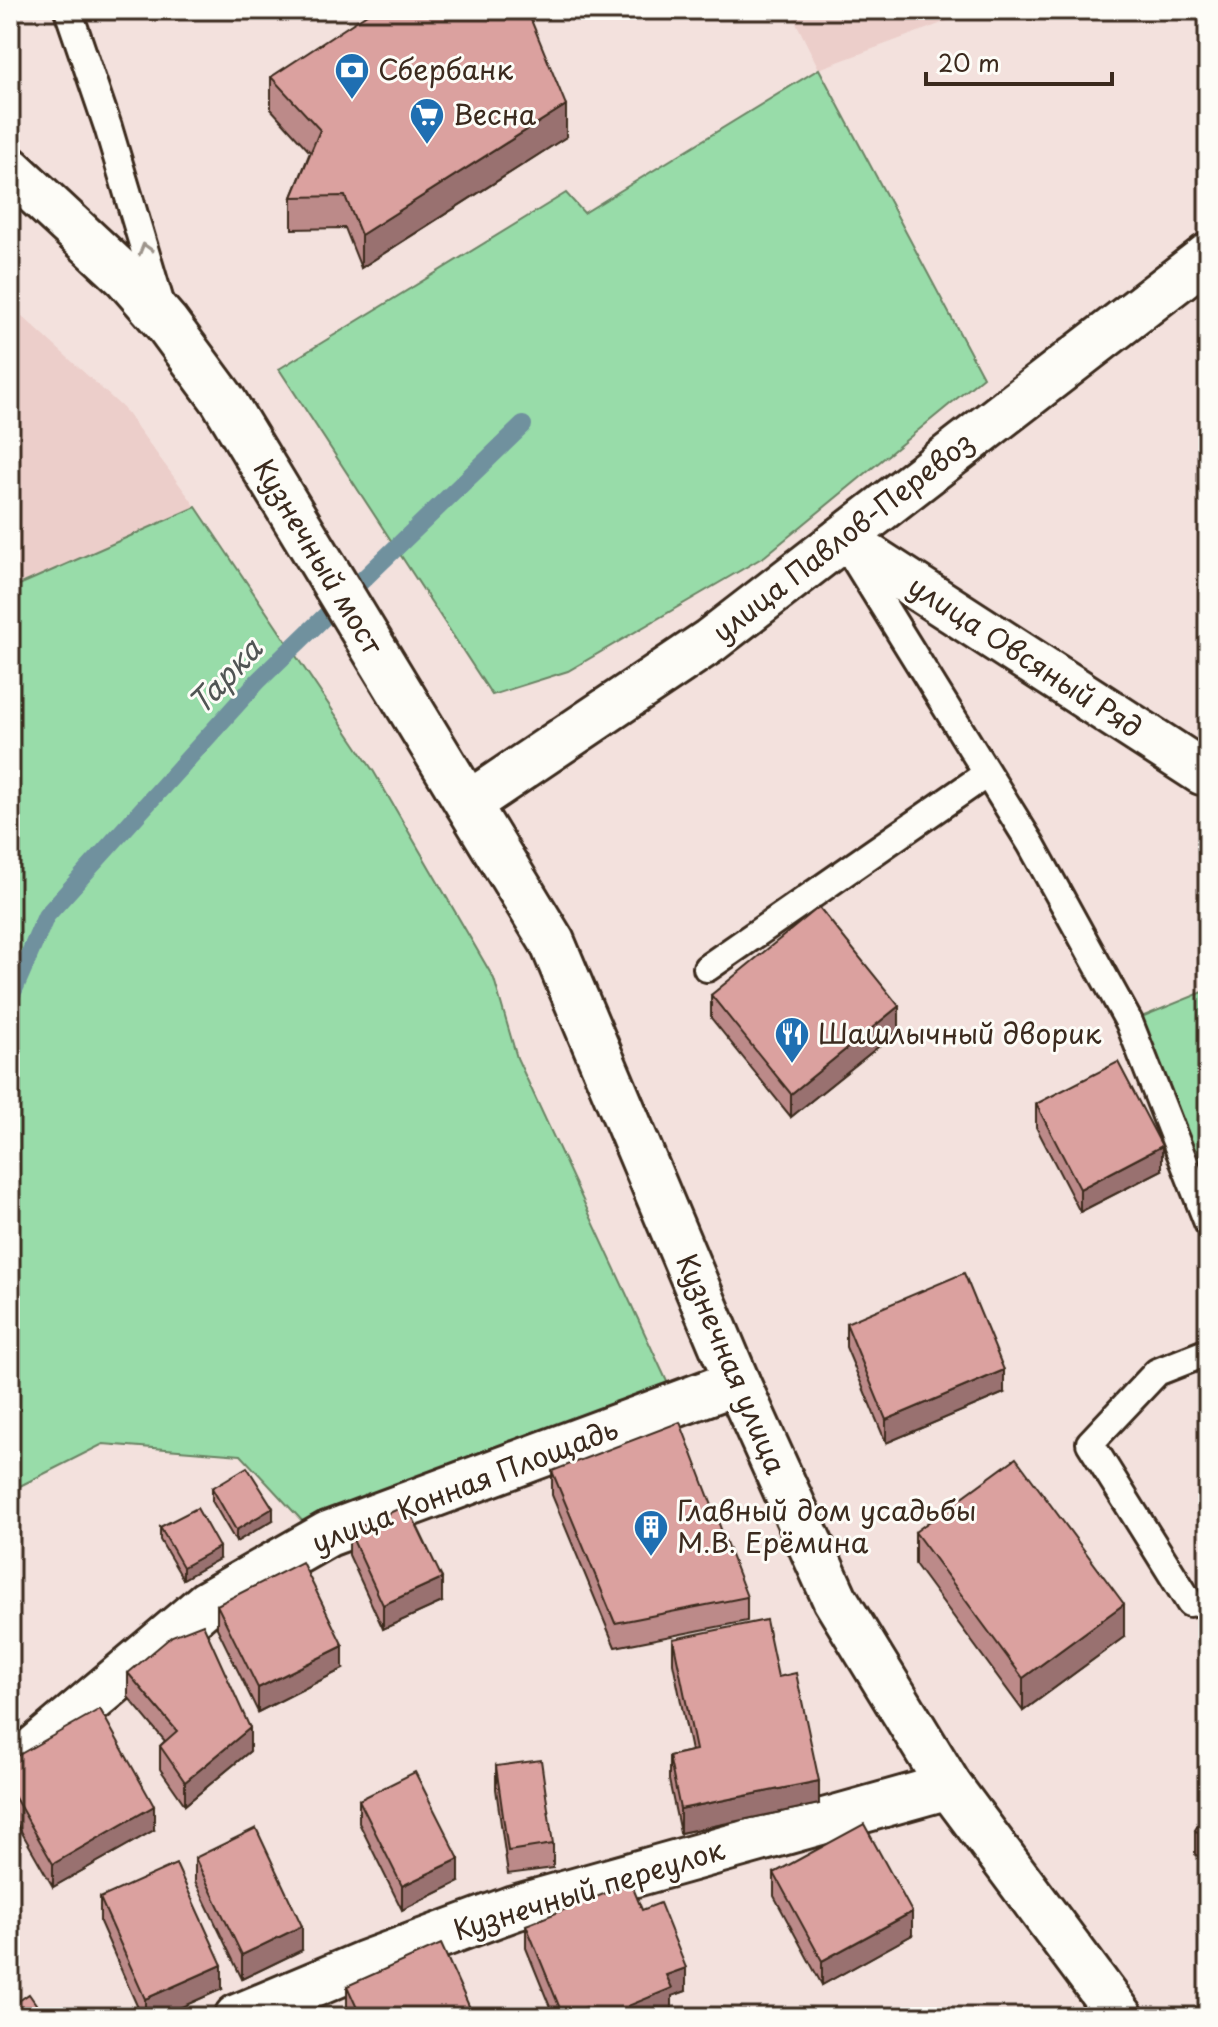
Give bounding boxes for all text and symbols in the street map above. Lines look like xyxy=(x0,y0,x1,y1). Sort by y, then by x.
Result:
scale bar xyxy=(926,36,1112,86)
text: 20 m xyxy=(938,44,1000,80)
place label: Сбербанк xyxy=(378,47,513,90)
bank icon: Сбербанк xyxy=(333,51,371,101)
place label: Весна xyxy=(453,92,537,135)
supermarket icon: Весна xyxy=(408,96,446,146)
one-way arrow xyxy=(138,242,154,256)
street label: улица Павлов-Перевоз xyxy=(702,420,982,652)
street label: Кузнечный мост xyxy=(244,450,395,663)
street label: улица Овсяный Ряд xyxy=(900,564,1151,748)
water label: Тарка xyxy=(177,626,272,724)
place label: Шашлычный дворик xyxy=(818,1011,1102,1054)
restaurant icon: Шашлычный дворик xyxy=(773,1015,811,1065)
street label: Кузнечная улица xyxy=(667,1247,798,1481)
street label: улица Конная Площадь xyxy=(305,1406,624,1563)
place label: Главный дом усадьбы М.В. Ерёмина xyxy=(677,1488,976,1563)
building icon: Главный дом усадьбы М.В. Ерёмина xyxy=(632,1508,670,1558)
street label: Кузнечный переулок xyxy=(448,1827,730,1950)

